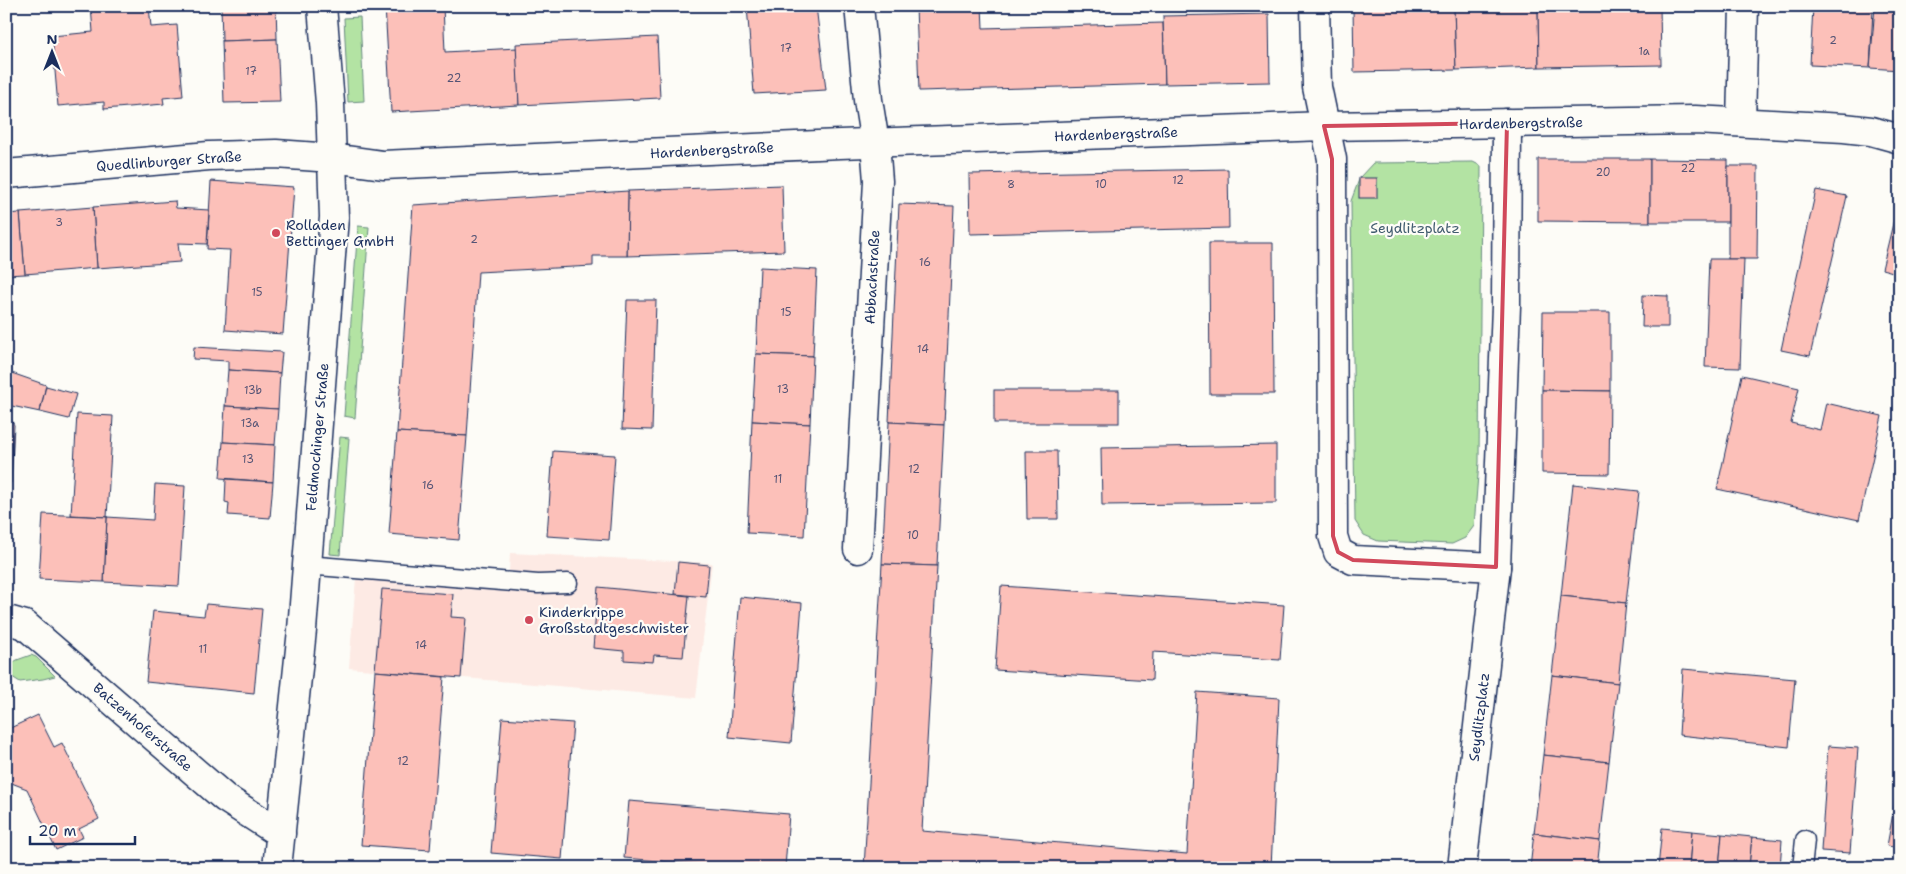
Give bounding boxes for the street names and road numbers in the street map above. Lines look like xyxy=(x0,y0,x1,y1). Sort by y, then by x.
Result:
street label: Hardenbergstraße xyxy=(1459,113,1583,133)
street label: Hardenbergstraße xyxy=(1054,123,1178,145)
street label: Hardenbergstraße xyxy=(650,138,775,162)
street label: Quedlinburger Straße xyxy=(96,147,243,175)
street label: Abbachstraße xyxy=(861,229,883,325)
street label: Feldmochinger Straße xyxy=(302,362,332,512)
street label: Seydlitzplatz xyxy=(1465,672,1493,762)
street label: Batzenhoferstraße xyxy=(89,679,197,775)

